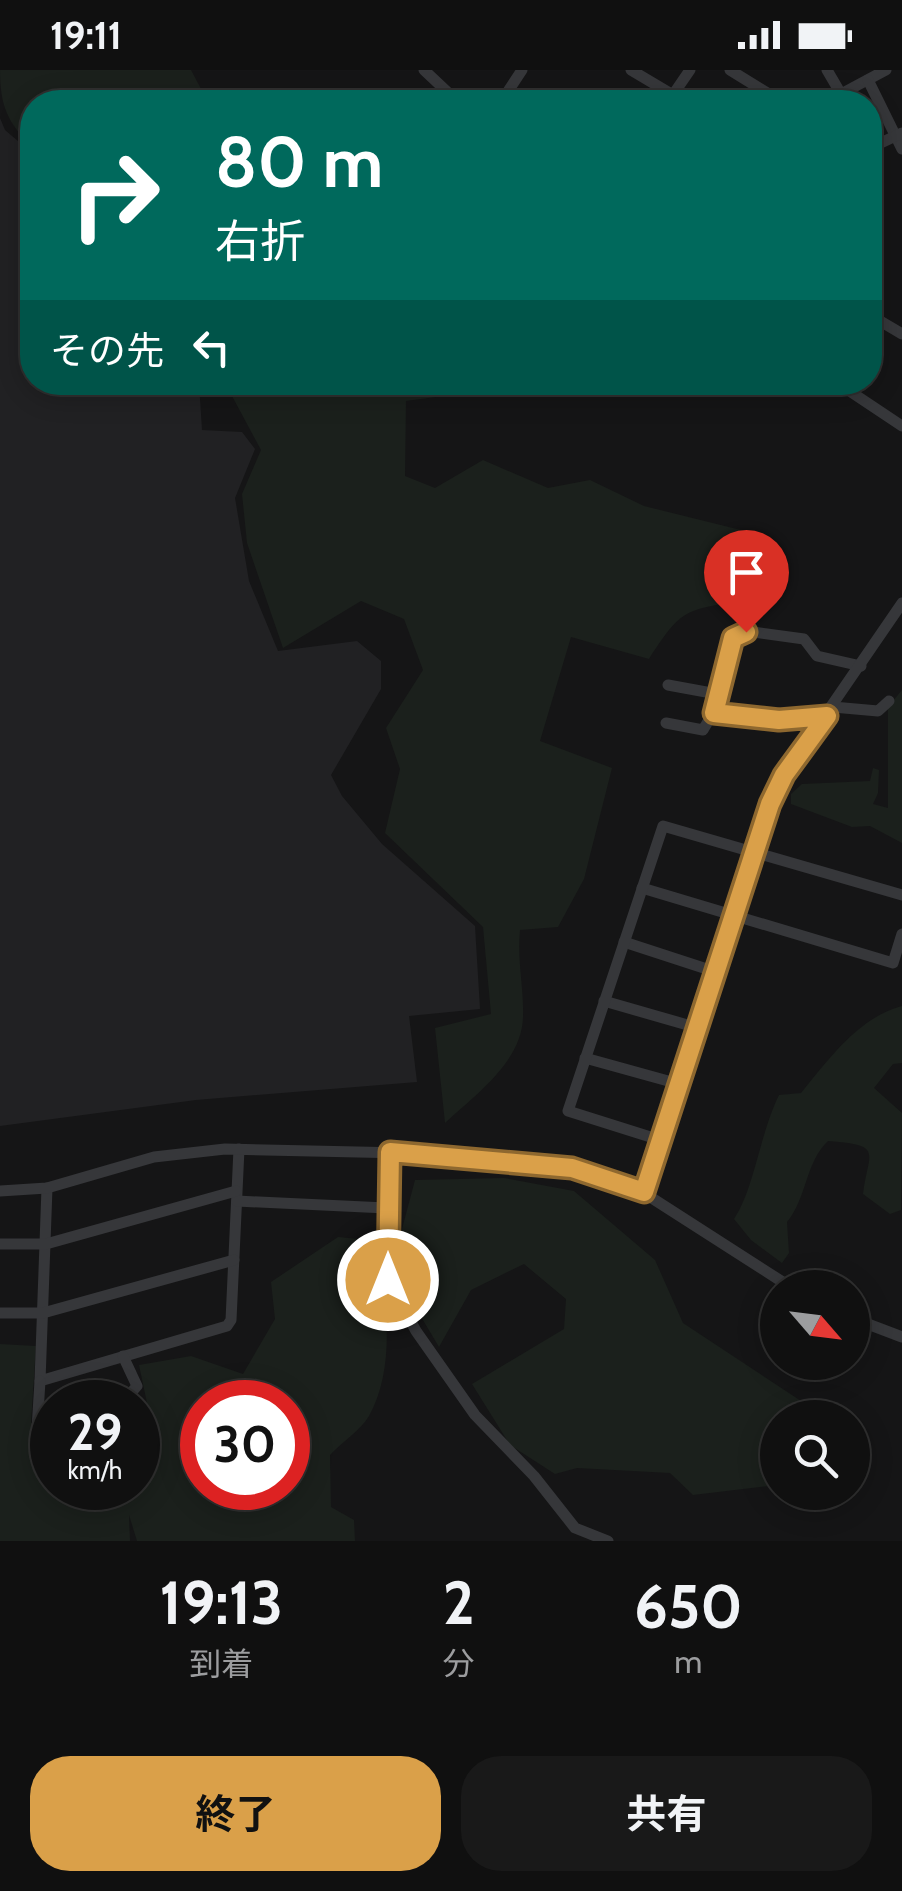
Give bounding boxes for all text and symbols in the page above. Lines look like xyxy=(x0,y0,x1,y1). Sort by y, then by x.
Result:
text: 19:11 xyxy=(50,12,122,59)
text: 80 m xyxy=(215,119,383,205)
icon: right xyxy=(50,130,180,260)
text: 右折 xyxy=(215,214,305,268)
icon: left xyxy=(184,320,239,375)
text: その先 xyxy=(50,327,164,374)
pin xyxy=(704,530,789,633)
icon: arrive xyxy=(719,545,774,600)
position arrow xyxy=(336,1228,440,1332)
north arrow xyxy=(760,1270,870,1380)
map controls xyxy=(760,1270,870,1510)
speed limit sign: 30 xyxy=(180,1380,310,1510)
button: search xyxy=(760,1400,870,1510)
text: 29 xyxy=(68,1402,122,1463)
text: km/h xyxy=(68,1455,122,1485)
text: 19:13 xyxy=(160,1566,283,1639)
text: 2 xyxy=(443,1566,475,1639)
text: 650 xyxy=(634,1570,743,1643)
text: m xyxy=(674,1642,702,1681)
text: 到着 xyxy=(189,1644,253,1683)
text: 分 xyxy=(443,1644,475,1683)
button: 終了 xyxy=(30,1756,441,1871)
button: 共有 xyxy=(461,1756,872,1871)

